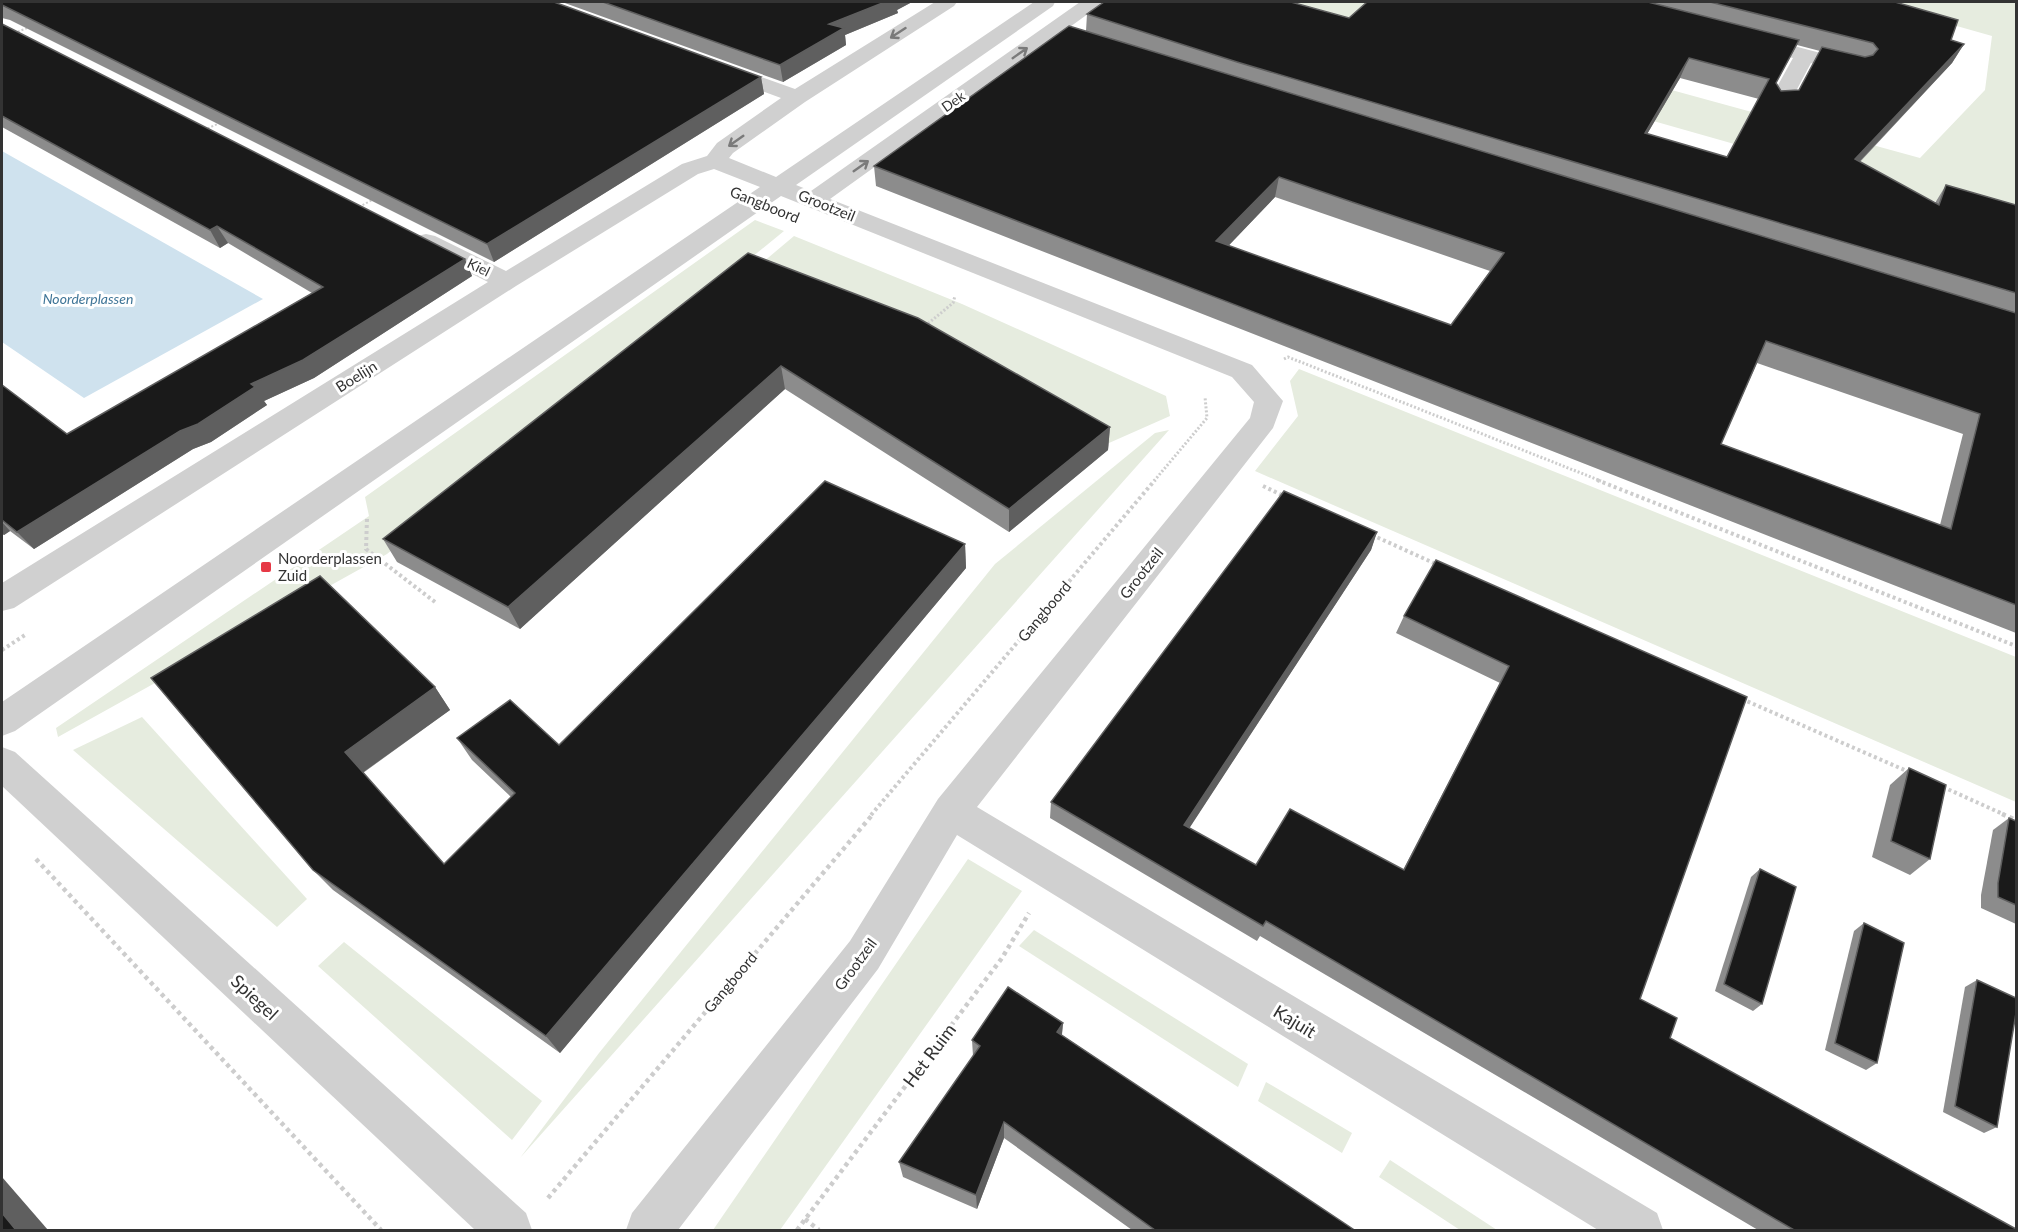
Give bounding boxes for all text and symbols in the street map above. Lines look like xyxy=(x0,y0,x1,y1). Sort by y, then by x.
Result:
one-way arrow xyxy=(890,27,907,39)
one-way arrow xyxy=(1012,47,1028,59)
street label: Dek xyxy=(938,86,969,115)
one-way arrow xyxy=(728,135,744,147)
one-way arrow xyxy=(852,160,868,172)
street label: Gangboord xyxy=(728,182,802,226)
street label: Grootzeil xyxy=(796,185,858,225)
street label: Kiel xyxy=(465,254,493,280)
water label: Noorderplassen xyxy=(43,290,133,307)
street label: Boelijn xyxy=(332,356,380,396)
street label: Grootzeil xyxy=(1115,544,1167,602)
place label: Noorderplassen Zuid xyxy=(278,549,382,584)
marker: Noorderplassen Zuid xyxy=(259,560,273,574)
street label: Gangboord xyxy=(1013,577,1075,645)
street label: Grootzeil xyxy=(830,934,880,994)
street label: Gangboord xyxy=(699,948,761,1016)
street label: Spiegel xyxy=(227,970,283,1024)
street label: Kajuit xyxy=(1270,1000,1321,1043)
street label: Het Ruim xyxy=(898,1019,960,1091)

